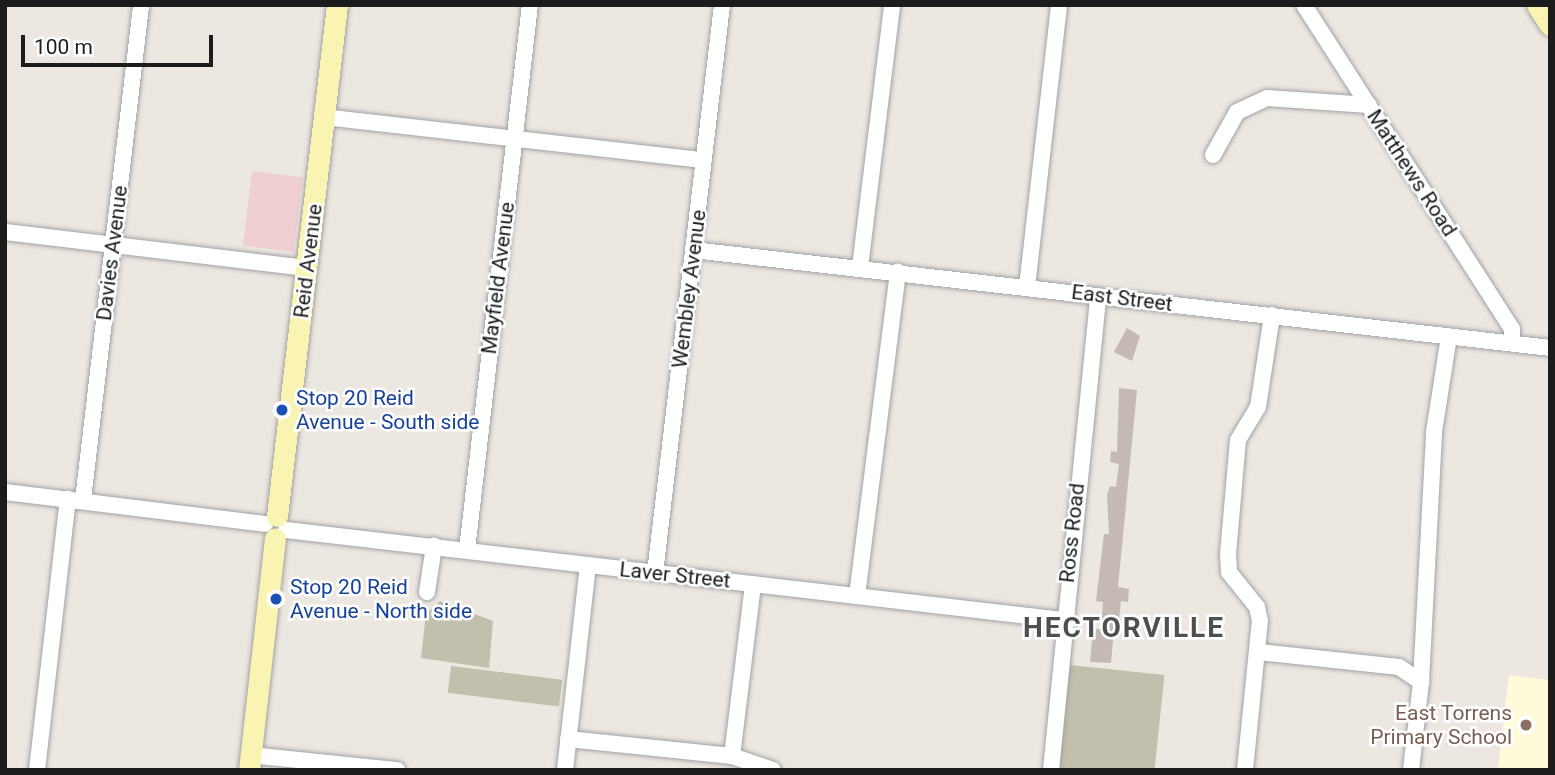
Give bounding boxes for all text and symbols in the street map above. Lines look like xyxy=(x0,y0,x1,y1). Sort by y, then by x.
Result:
scale bar xyxy=(24,21,217,65)
text: 100 m xyxy=(34,35,93,59)
street label: Matthews Road xyxy=(1362,105,1462,241)
street label: Davies Avenue xyxy=(91,184,133,322)
street label: Mayfield Avenue xyxy=(476,200,520,356)
street label: Reid Avenue xyxy=(288,202,328,320)
street label: Wembley Avenue xyxy=(667,208,711,370)
street label: East Street xyxy=(1070,279,1174,317)
place label: Stop 20 Reid Avenue - South side xyxy=(296,385,479,435)
marker: Stop 20 Reid Avenue - South side xyxy=(274,402,290,418)
street label: Ross Road xyxy=(1054,482,1090,584)
street label: Laver Street xyxy=(618,557,732,593)
place label: Stop 20 Reid Avenue - North side xyxy=(290,574,472,624)
marker: Stop 20 Reid Avenue - North side xyxy=(268,591,284,607)
district label: HECTORVILLE xyxy=(1024,611,1224,645)
place label: East Torrens Primary School xyxy=(1370,700,1512,750)
marker: East Torrens Primary School xyxy=(1518,717,1534,733)

